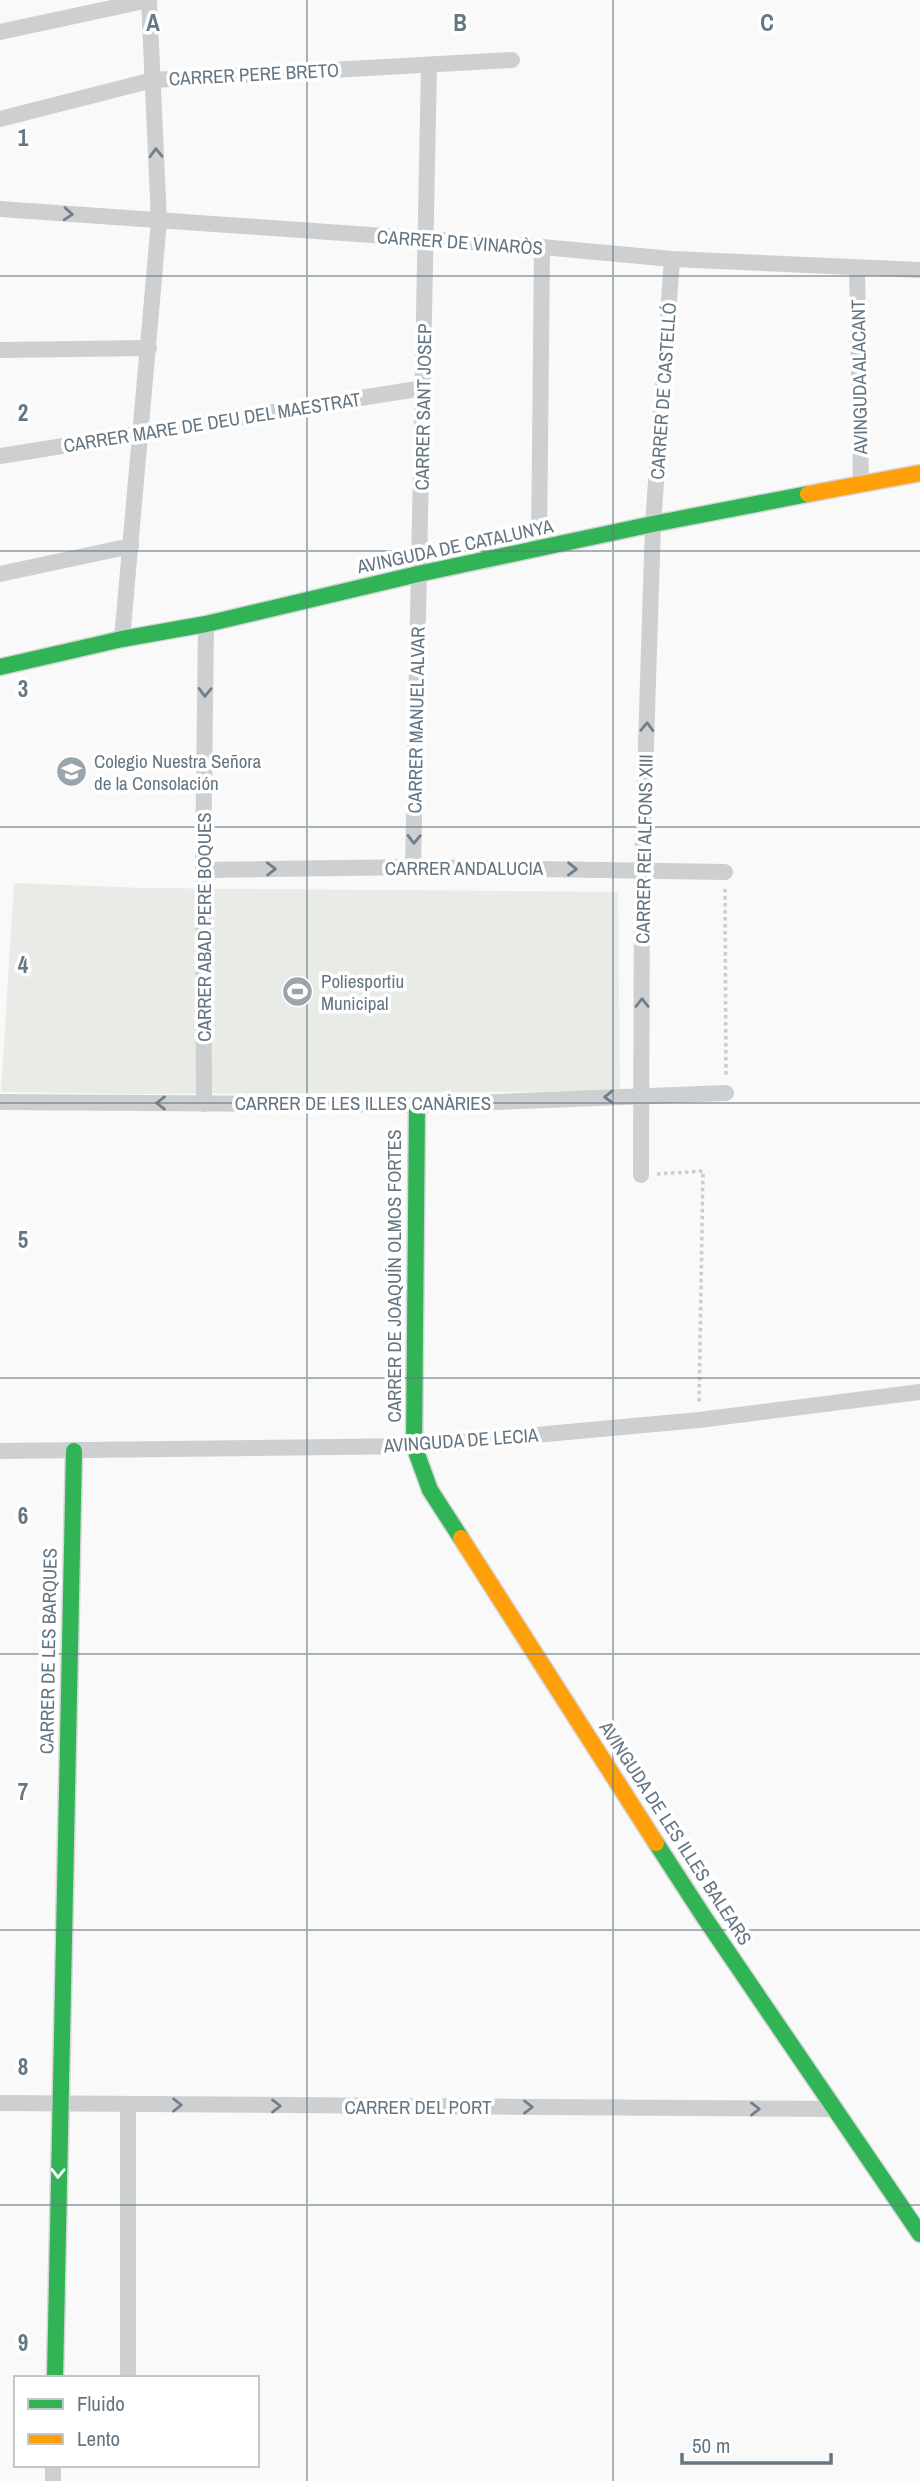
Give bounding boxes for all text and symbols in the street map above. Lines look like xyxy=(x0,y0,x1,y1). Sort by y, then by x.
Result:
text: A xyxy=(146,7,160,38)
text: B xyxy=(453,7,467,38)
text: C xyxy=(760,7,774,38)
street label: CARRER PERE BRETO xyxy=(168,57,340,91)
text: 1 xyxy=(18,122,29,153)
one-way arrow xyxy=(149,147,164,158)
one-way arrow xyxy=(63,206,74,221)
street label: CARRER DE VINARÒS xyxy=(376,223,544,261)
street label: AVINGUDA ALACANT xyxy=(845,299,873,456)
street label: CARRER DE CASTELLÓ xyxy=(644,302,682,480)
street label: CARRER SANT JOSEP xyxy=(409,323,437,491)
street label: CARRER MARE DE DEU DEL MAESTRAT xyxy=(62,386,363,458)
text: 2 xyxy=(18,397,28,428)
street label: AVINGUDA DE CATALUNYA xyxy=(354,512,556,580)
street label: CARRER MANUEL ALVAR xyxy=(401,626,431,814)
text: 3 xyxy=(18,673,28,704)
one-way arrow xyxy=(197,688,213,698)
one-way arrow xyxy=(639,721,654,732)
place label: Colegio Nuestra Señora de la Consolación xyxy=(94,748,261,796)
street label: CARRER REI ALFONS XIII xyxy=(629,754,659,944)
school or university icon: Colegio Nuestra Señora de la Consolación xyxy=(54,755,88,789)
street label: CARRER ABAD PERE BOQUES xyxy=(191,812,217,1042)
one-way arrow xyxy=(406,834,422,844)
street label: CARRER ANDALUCIA xyxy=(385,855,544,881)
one-way arrow xyxy=(266,861,277,877)
one-way arrow xyxy=(567,861,578,876)
text: 4 xyxy=(18,949,29,980)
place label: Poliesportiu Municipal xyxy=(321,968,404,1016)
sports icon: Poliesportiu Municipal xyxy=(281,975,315,1009)
one-way arrow xyxy=(634,997,650,1008)
street label: CARRER DE LES ILLES CANÀRIES xyxy=(235,1090,491,1116)
one-way arrow xyxy=(603,1090,614,1105)
one-way arrow xyxy=(155,1095,165,1111)
street label: CARRER DE JOAQUÍN OLMOS FORTES xyxy=(381,1129,407,1423)
text: 5 xyxy=(18,1224,28,1255)
street label: AVINGUDA DE LECIA xyxy=(382,1422,540,1458)
text: 6 xyxy=(18,1500,28,1531)
street label: CARRER DE LES BARQUES xyxy=(33,1548,63,1754)
street label: AVINGUDA DE LES ILLES BALEARS xyxy=(593,1715,758,1950)
text: 7 xyxy=(18,1776,28,1807)
text: 8 xyxy=(18,2051,28,2082)
street label: CARRER DEL PORT xyxy=(344,2094,492,2120)
one-way arrow xyxy=(171,2098,182,2113)
one-way arrow xyxy=(271,2098,282,2114)
one-way arrow xyxy=(523,2100,534,2115)
one-way arrow xyxy=(751,2101,761,2117)
one-way arrow xyxy=(50,2168,66,2179)
text: 9 xyxy=(18,2327,28,2358)
legend xyxy=(14,2376,259,2467)
text: Fluido xyxy=(77,2389,125,2418)
scale bar xyxy=(682,2422,831,2466)
text: Lento xyxy=(77,2424,120,2453)
text: 50 m xyxy=(692,2431,730,2460)

